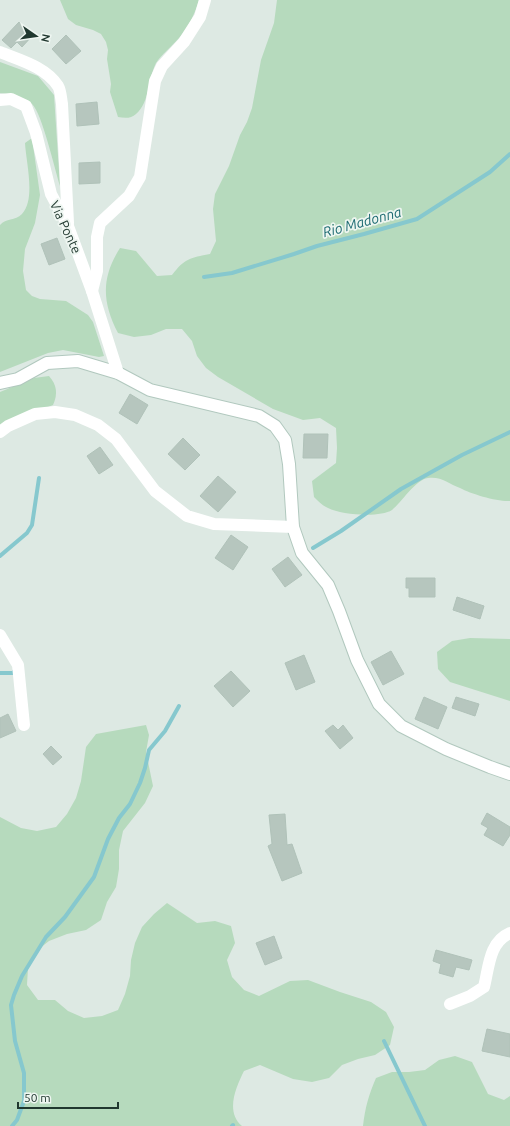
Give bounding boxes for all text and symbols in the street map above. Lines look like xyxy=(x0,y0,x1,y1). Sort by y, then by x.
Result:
north arrow xyxy=(16,16,56,56)
text: N xyxy=(39,33,53,44)
street label: Via Ponte xyxy=(48,198,84,256)
water label: Rio Madonna xyxy=(321,204,404,240)
scale bar xyxy=(18,1084,118,1110)
text: 50 m xyxy=(24,1091,51,1104)

